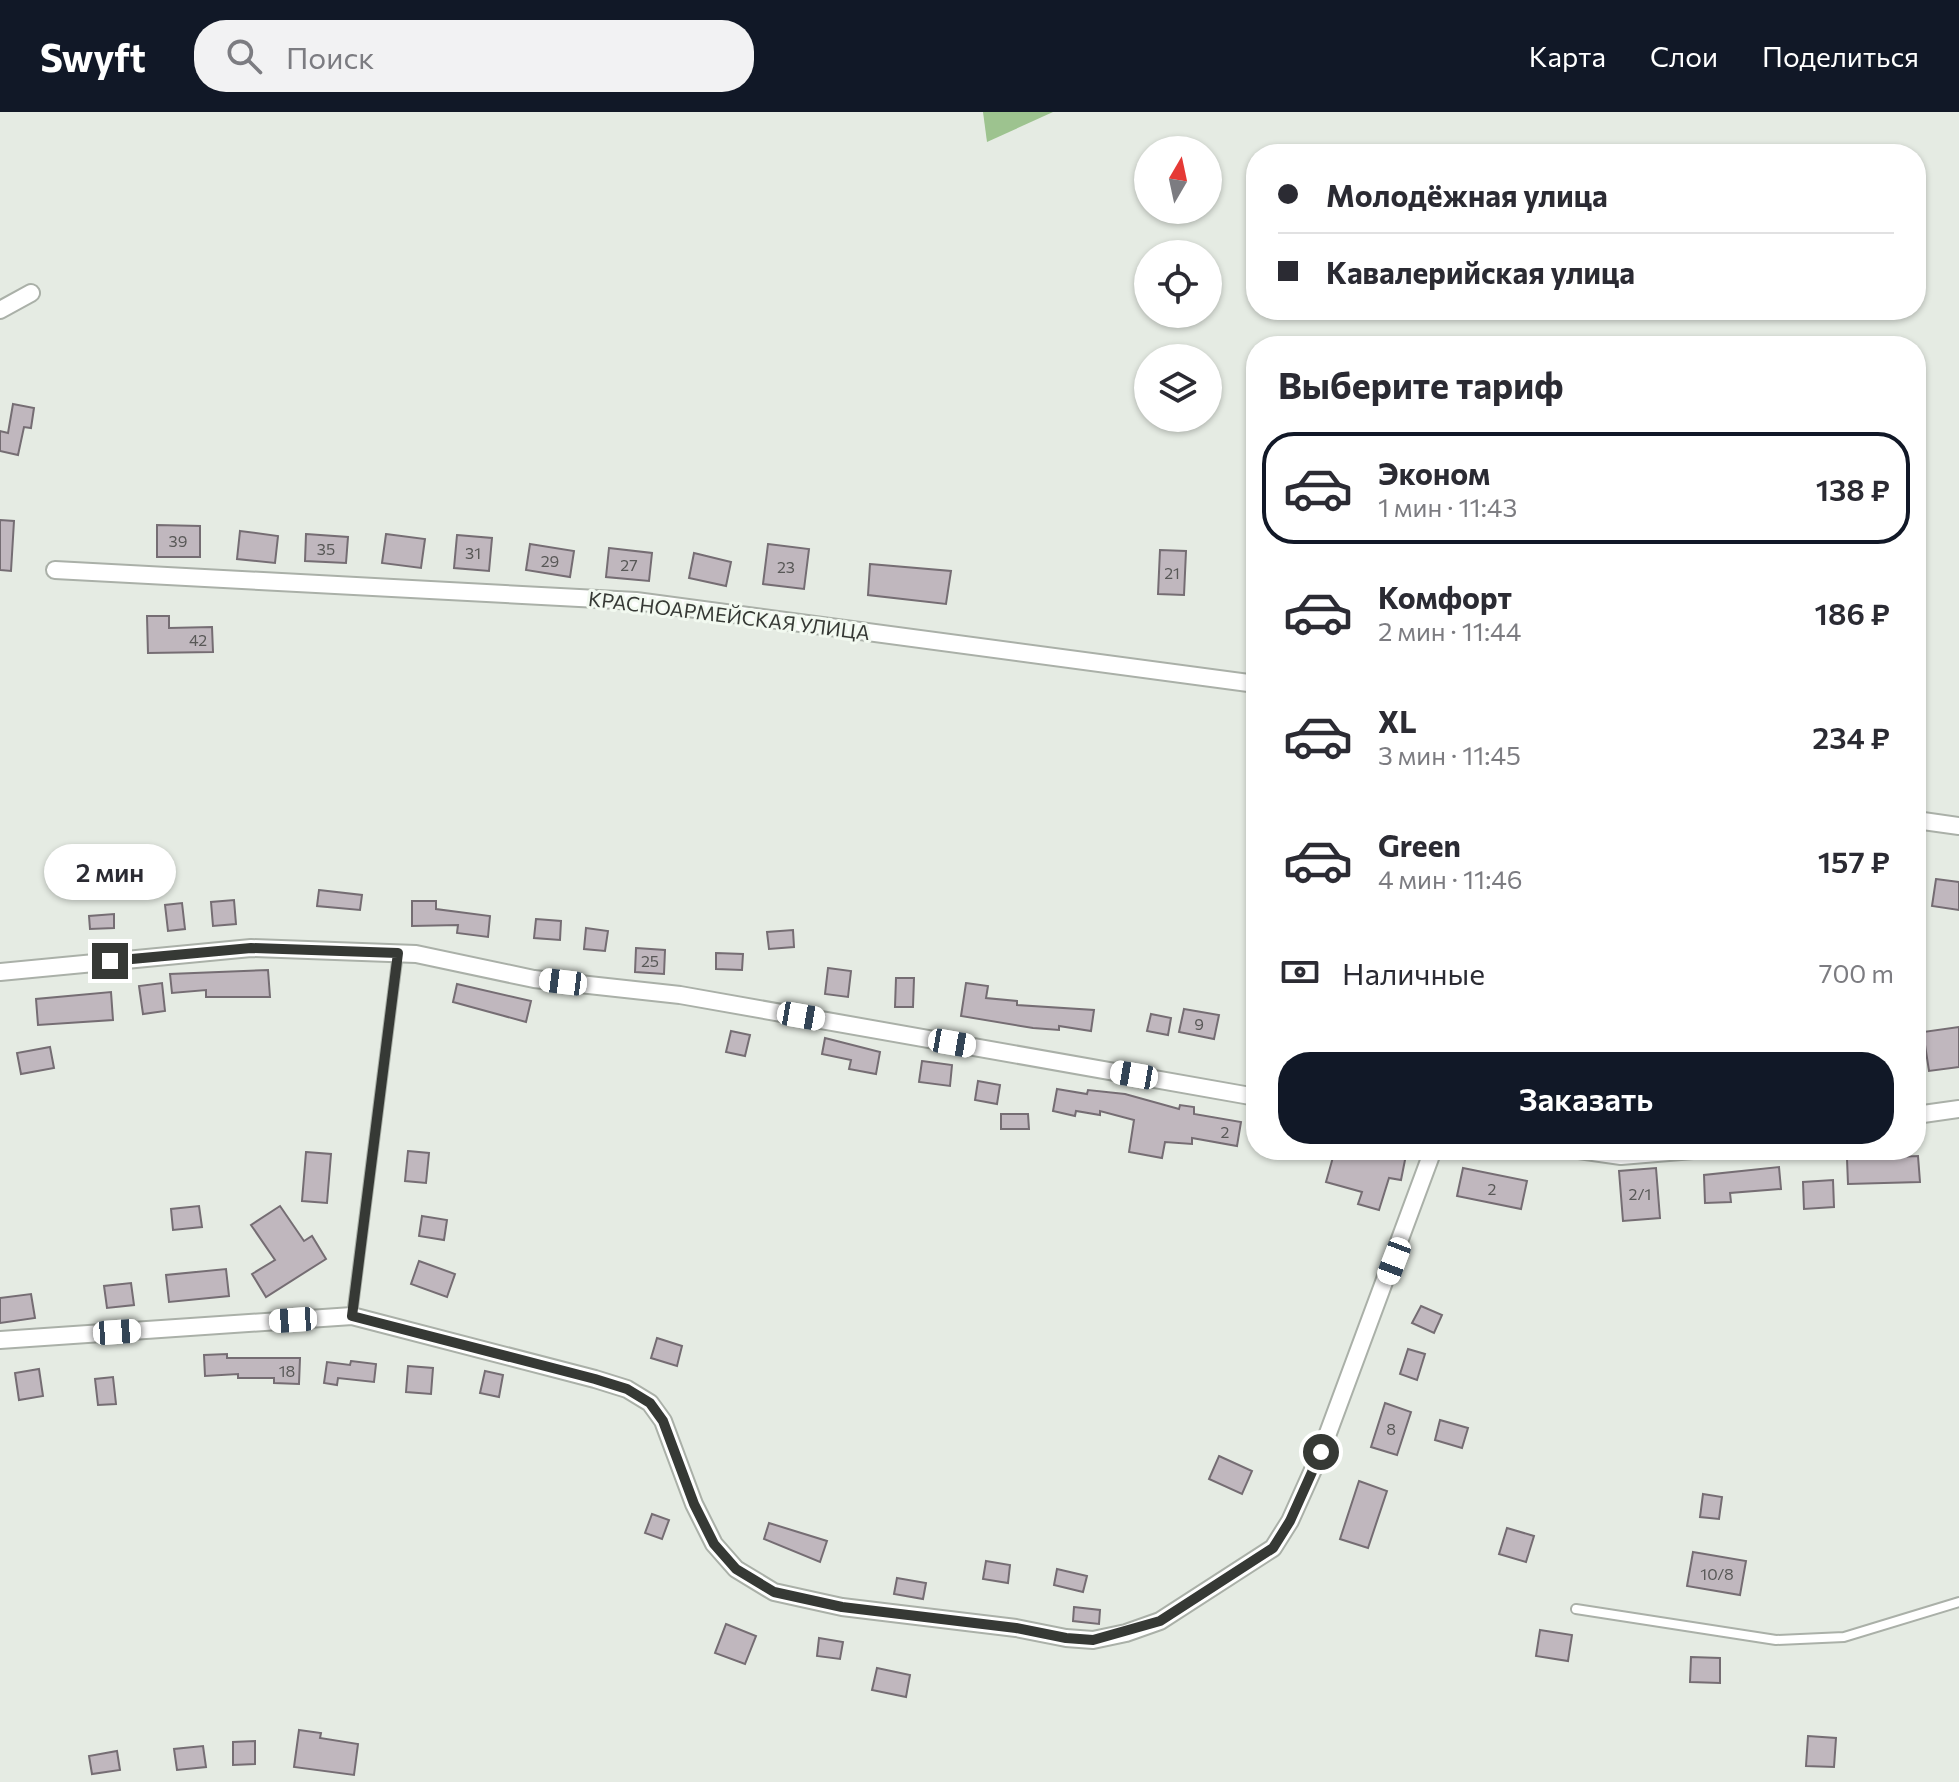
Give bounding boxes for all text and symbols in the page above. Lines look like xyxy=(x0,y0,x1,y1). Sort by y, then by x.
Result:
search box xyxy=(194,20,754,92)
text: Swyft xyxy=(40,33,146,80)
icon: search xyxy=(222,34,266,78)
text: Поиск xyxy=(286,38,374,75)
text: Карта xyxy=(1529,39,1606,73)
text: Слои xyxy=(1650,39,1718,73)
text: Поделиться xyxy=(1762,39,1919,73)
north arrow xyxy=(1134,136,1222,224)
map controls xyxy=(1134,136,1222,432)
text: Молодёжная улица xyxy=(1326,176,1608,213)
button: locate xyxy=(1134,240,1222,328)
text: Кавалерийская улица xyxy=(1326,253,1635,290)
button: layers xyxy=(1134,344,1222,432)
text: Выберите тариф xyxy=(1278,362,1563,406)
icon: car xyxy=(1282,452,1354,524)
text: Эконом xyxy=(1378,454,1490,491)
text: 138 ₽ xyxy=(1816,470,1890,507)
text: 1 мин · 11:43 xyxy=(1378,491,1517,522)
house number: 39 xyxy=(169,531,187,550)
house number: 35 xyxy=(317,539,335,558)
house number: 31 xyxy=(465,543,481,562)
house number: 29 xyxy=(541,551,559,570)
house number: 27 xyxy=(620,555,638,574)
house number: 23 xyxy=(777,557,795,576)
house number: 21 xyxy=(1164,563,1180,582)
icon: car xyxy=(1282,576,1354,648)
text: Комфорт xyxy=(1378,578,1512,615)
street label: КРАСНОАРМЕЙСКАЯ УЛИЦА xyxy=(587,586,872,644)
text: 186 ₽ xyxy=(1815,594,1890,631)
text: 2 мин · 11:44 xyxy=(1378,615,1521,646)
house number: 42 xyxy=(189,630,207,649)
icon: car xyxy=(1282,700,1354,772)
text: XL xyxy=(1378,702,1417,739)
text: 234 ₽ xyxy=(1812,718,1890,755)
text: 3 мин · 11:45 xyxy=(1378,739,1521,770)
icon: car xyxy=(1282,824,1354,896)
text: Green xyxy=(1378,826,1461,863)
text: 157 ₽ xyxy=(1818,842,1890,879)
callout: 2 мин xyxy=(44,845,176,901)
text: 2 мин xyxy=(76,856,144,887)
text: 4 мин · 11:46 xyxy=(1378,863,1523,894)
route end xyxy=(92,943,128,979)
icon: cash xyxy=(1278,950,1322,994)
house number: 25 xyxy=(641,951,659,970)
text: Наличные xyxy=(1342,954,1485,991)
text: 700 m xyxy=(1819,957,1894,988)
car xyxy=(538,967,588,997)
car xyxy=(775,1000,827,1032)
house number: 9 xyxy=(1194,1014,1204,1033)
car xyxy=(926,1027,978,1059)
button: Заказать xyxy=(1278,1052,1894,1144)
car xyxy=(1108,1059,1160,1091)
house number: 2 xyxy=(1221,1122,1230,1141)
house number: 2 xyxy=(1488,1179,1497,1198)
house number: 2/1 xyxy=(1629,1184,1651,1203)
car xyxy=(1374,1234,1414,1288)
car xyxy=(268,1306,318,1334)
car xyxy=(92,1318,142,1346)
house number: 18 xyxy=(279,1361,295,1380)
house number: 8 xyxy=(1386,1419,1396,1438)
route start xyxy=(1303,1434,1339,1470)
house number: 10/8 xyxy=(1700,1564,1734,1583)

